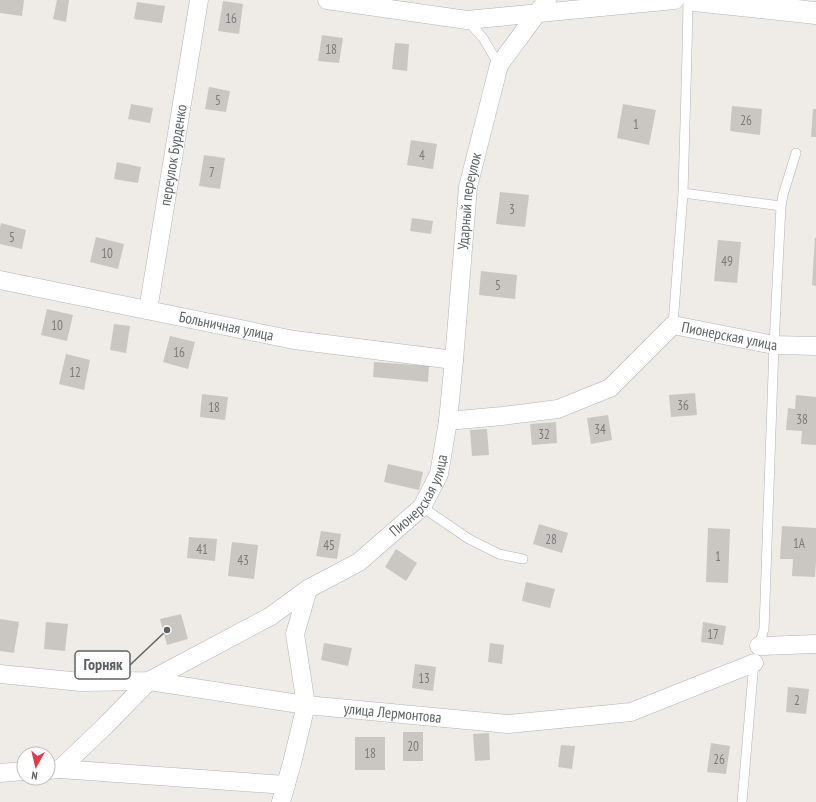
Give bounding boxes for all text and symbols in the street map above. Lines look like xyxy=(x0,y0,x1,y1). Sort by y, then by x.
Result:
house number: 16 xyxy=(225,10,237,27)
house number: 18 xyxy=(325,41,337,58)
house number: 5 xyxy=(215,92,221,109)
street label: переулок Бурденко xyxy=(155,103,191,207)
house number: 26 xyxy=(740,112,752,129)
house number: 1 xyxy=(633,116,639,133)
house number: 4 xyxy=(419,147,425,164)
street label: Ударный переулок xyxy=(453,150,485,250)
house number: 7 xyxy=(209,164,215,181)
house number: 3 xyxy=(509,201,515,218)
house number: 5 xyxy=(9,229,15,246)
house number: 10 xyxy=(101,245,113,262)
house number: 49 xyxy=(721,253,733,270)
house number: 5 xyxy=(495,277,501,294)
street label: Больничная улица xyxy=(177,307,275,345)
house number: 10 xyxy=(51,317,63,334)
street label: Пионерская улица xyxy=(680,317,777,354)
house number: 16 xyxy=(173,344,185,361)
house number: 12 xyxy=(69,364,81,381)
house number: 36 xyxy=(677,397,689,414)
house number: 18 xyxy=(208,399,220,416)
house number: 38 xyxy=(796,411,808,428)
house number: 34 xyxy=(594,421,606,438)
house number: 32 xyxy=(538,426,550,443)
street label: Пионерская улица xyxy=(385,453,451,540)
house number: 28 xyxy=(545,531,557,548)
house number: 1А xyxy=(793,535,806,552)
house number: 45 xyxy=(323,537,335,554)
house number: 41 xyxy=(196,541,208,558)
house number: 1 xyxy=(715,548,721,565)
house number: 43 xyxy=(237,552,249,569)
house number: 17 xyxy=(707,626,719,643)
callout: Горняк xyxy=(75,651,130,679)
text: Горняк xyxy=(83,654,123,674)
house number: 13 xyxy=(418,670,430,687)
house number: 2 xyxy=(794,692,800,709)
street label: улица Лермонтова xyxy=(343,699,442,727)
house number: 20 xyxy=(407,738,419,755)
house number: 18 xyxy=(364,745,376,762)
north arrow xyxy=(16,746,56,786)
house number: 26 xyxy=(713,751,725,768)
text: N xyxy=(31,769,39,783)

